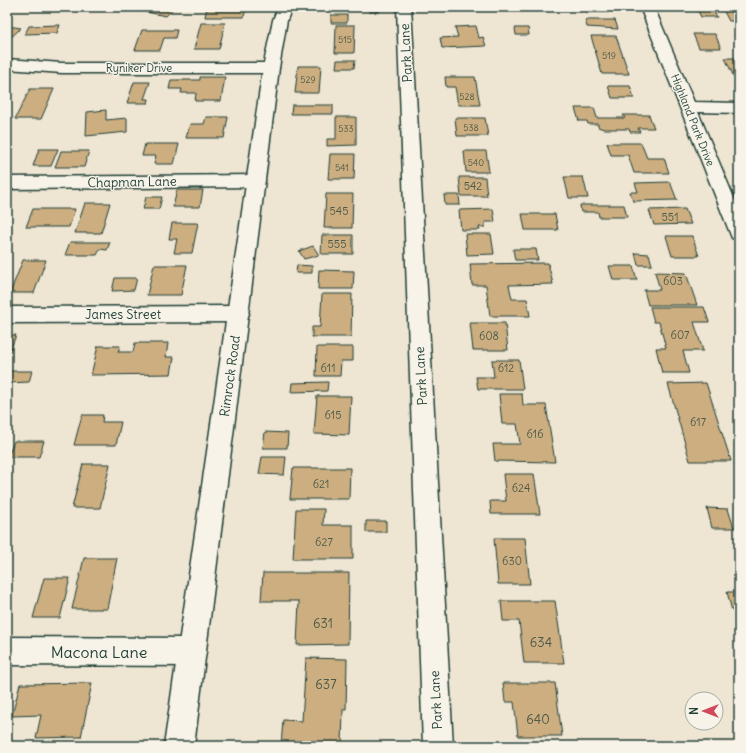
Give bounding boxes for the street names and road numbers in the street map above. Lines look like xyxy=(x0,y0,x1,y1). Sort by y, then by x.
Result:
street label: Park Lane xyxy=(396,23,416,83)
street label: Ryniker Drive xyxy=(106,61,172,75)
street label: Highland Park Drive xyxy=(668,72,718,168)
street label: Chapman Lane xyxy=(87,173,177,191)
street label: James Street xyxy=(85,306,162,323)
street label: Rimrock Road xyxy=(216,334,244,418)
street label: Park Lane xyxy=(411,346,431,406)
street label: Macona Lane xyxy=(51,642,147,662)
street label: Park Lane xyxy=(426,670,446,730)

